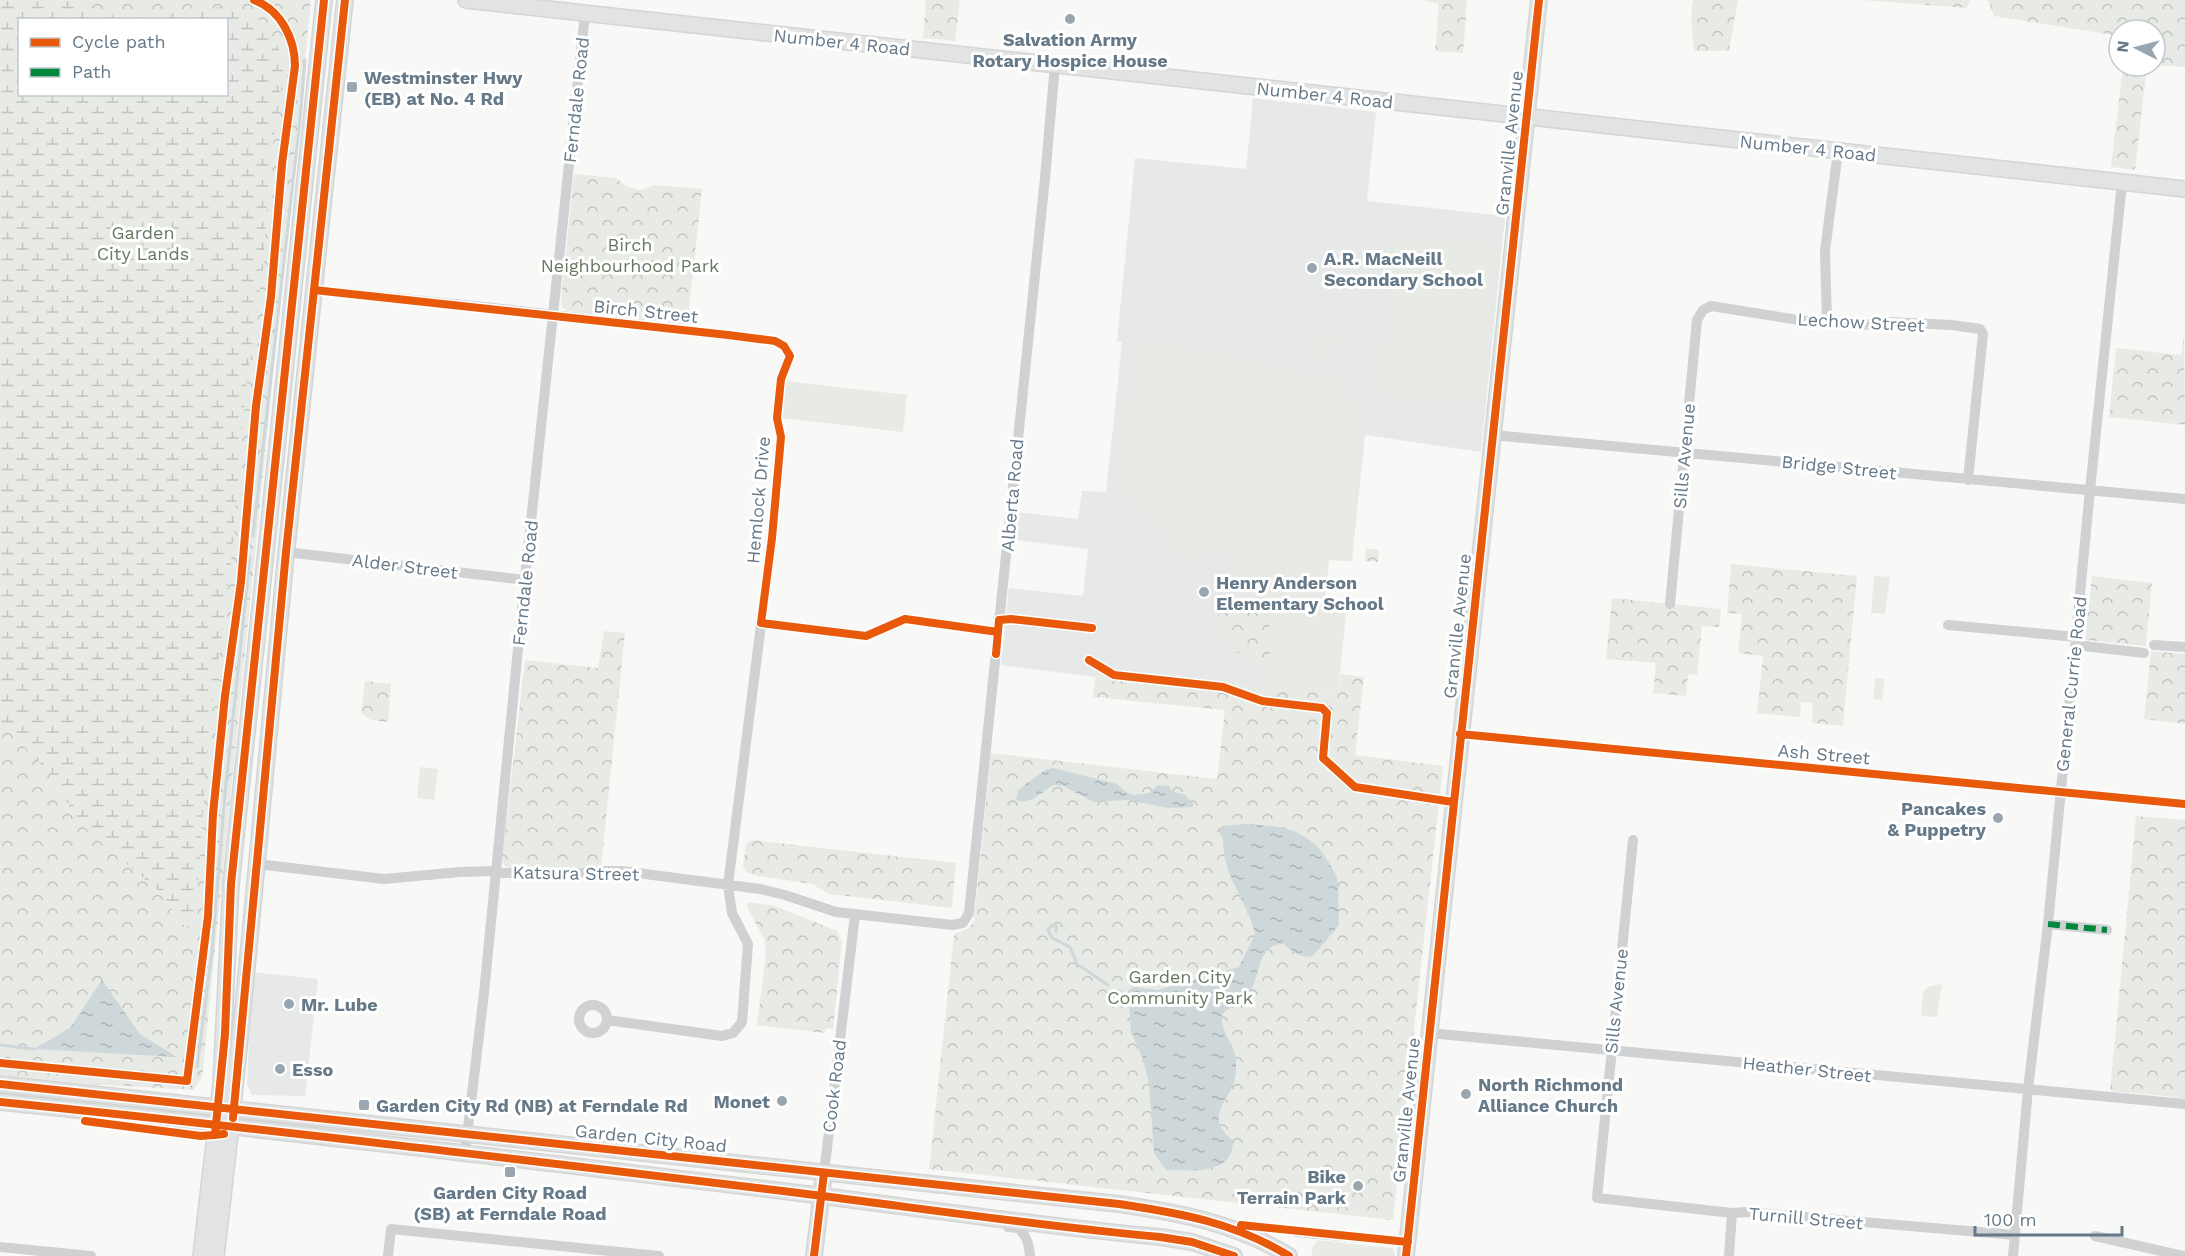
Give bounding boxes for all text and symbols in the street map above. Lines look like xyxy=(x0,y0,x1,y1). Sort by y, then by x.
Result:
marker: Salvation Army Rotary Hospice House xyxy=(1063,12,1077,26)
legend xyxy=(18,18,228,96)
north arrow xyxy=(2107,18,2167,78)
street label: Number 4 Road xyxy=(773,24,911,60)
place label: Salvation Army Rotary Hospice House xyxy=(972,29,1168,71)
text: Cycle path xyxy=(72,31,166,52)
street label: Ferndale Road xyxy=(559,36,593,164)
text: N xyxy=(2113,40,2133,53)
text: Path xyxy=(72,61,112,82)
place label: Westminster Hwy (EB) at No. 4 Rd xyxy=(364,67,523,109)
street label: Granville Avenue xyxy=(1491,69,1527,217)
street label: Number 4 Road xyxy=(1256,77,1394,113)
marker: Westminster Hwy (EB) at No. 4 Rd xyxy=(345,80,359,94)
street label: Number 4 Road xyxy=(1739,130,1877,166)
park label: Garden City Lands xyxy=(97,222,189,264)
park label: Birch Neighbourhood Park xyxy=(541,234,719,276)
place label: A.R. MacNeill Secondary School xyxy=(1324,248,1483,290)
marker: A.R. MacNeill Secondary School xyxy=(1305,261,1319,275)
street label: Birch Street xyxy=(593,295,700,327)
street label: Lechow Street xyxy=(1797,308,1926,336)
street label: Sills Avenue xyxy=(1669,402,1699,510)
street label: Hemlock Drive xyxy=(742,435,774,565)
street label: Alberta Road xyxy=(997,438,1027,552)
street label: Bridge Street xyxy=(1780,451,1898,484)
street label: Ferndale Road xyxy=(508,519,542,647)
street label: Alder Street xyxy=(351,549,459,583)
street label: Granville Avenue xyxy=(1439,552,1475,700)
place label: Henry Anderson Elementary School xyxy=(1216,572,1384,614)
marker: Henry Anderson Elementary School xyxy=(1197,585,1211,599)
street label: General Currie Road xyxy=(2051,595,2091,773)
street label: Ash Street xyxy=(1777,739,1872,769)
place label: Pancakes & Puppetry xyxy=(1887,798,1987,840)
marker: Pancakes & Puppetry xyxy=(1991,811,2005,825)
street label: Katsura Street xyxy=(512,861,640,885)
street label: Sills Avenue xyxy=(1600,947,1632,1055)
park label: Garden City Community Park xyxy=(1107,966,1253,1008)
place label: Mr. Lube xyxy=(301,994,378,1015)
marker: Mr. Lube xyxy=(282,997,296,1011)
street label: Granville Avenue xyxy=(1388,1036,1424,1184)
street label: Cook Road xyxy=(818,1038,850,1134)
street label: Heather Street xyxy=(1741,1052,1873,1086)
place label: Esso xyxy=(292,1059,333,1080)
marker: Esso xyxy=(273,1062,287,1076)
place label: North Richmond Alliance Church xyxy=(1478,1074,1623,1116)
marker: North Richmond Alliance Church xyxy=(1459,1087,1473,1101)
place label: Monet xyxy=(714,1091,770,1112)
marker: Monet xyxy=(775,1094,789,1108)
place label: Garden City Rd (NB) at Ferndale Rd xyxy=(376,1095,688,1116)
marker: Garden City Rd (NB) at Ferndale Rd xyxy=(357,1098,371,1112)
street label: Garden City Road xyxy=(574,1120,728,1156)
marker: Garden City Road (SB) at Ferndale Road xyxy=(503,1165,517,1179)
place label: Bike Terrain Park xyxy=(1237,1166,1347,1208)
marker: Bike Terrain Park xyxy=(1351,1179,1365,1193)
place label: Garden City Road (SB) at Ferndale Road xyxy=(413,1182,607,1224)
scale bar xyxy=(1975,1199,2122,1237)
street label: Turnill Street xyxy=(1748,1203,1865,1234)
text: 100 m xyxy=(1984,1209,2037,1230)

